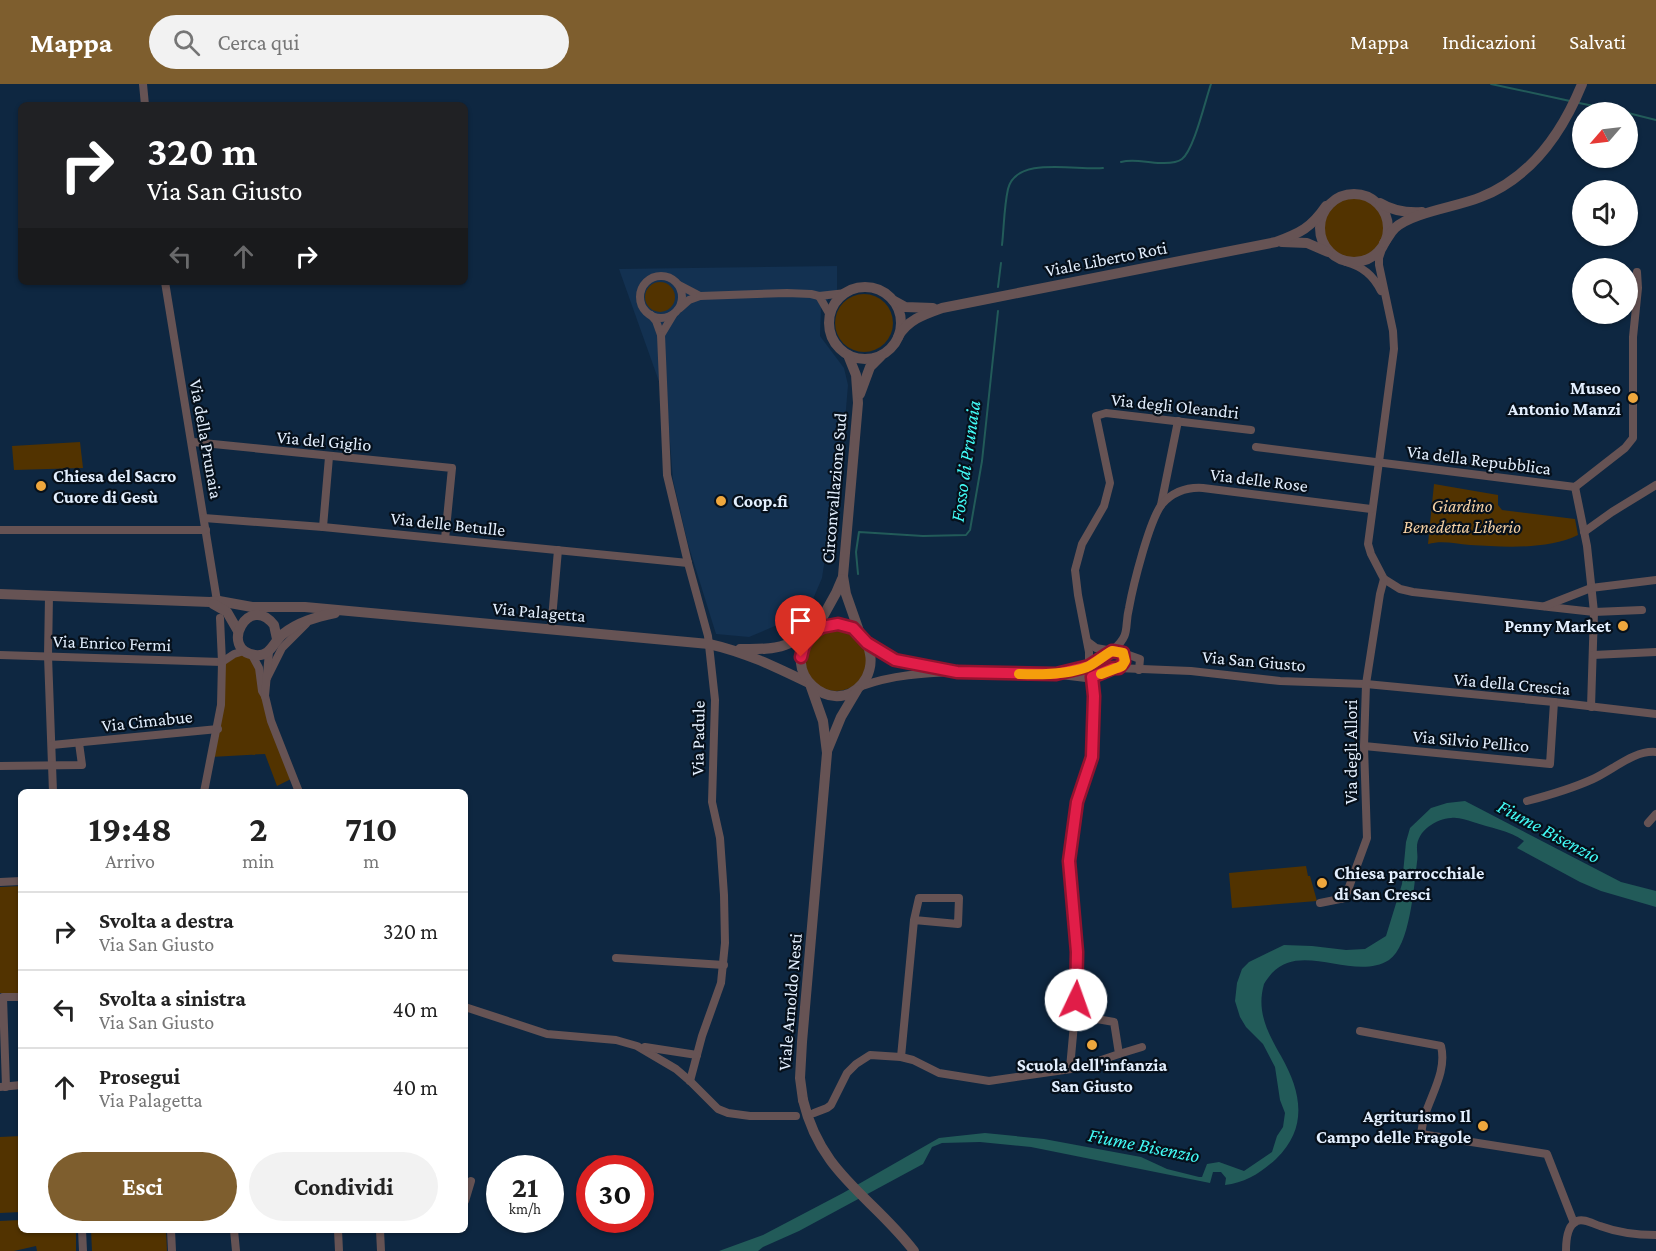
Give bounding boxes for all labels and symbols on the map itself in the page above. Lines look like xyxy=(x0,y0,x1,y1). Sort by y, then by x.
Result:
north arrow xyxy=(1572,102,1638,168)
street label: Viale Liberto Roti xyxy=(1043,237,1169,281)
street label: Via della Prunaia xyxy=(186,378,226,500)
place label: Museo Antonio Manzi xyxy=(1507,378,1622,419)
street label: Via degli Oleandri xyxy=(1110,389,1240,423)
marker: Museo Antonio Manzi xyxy=(1626,391,1640,405)
water label: Fosso di Prunaia xyxy=(946,399,984,523)
street label: Circonvallazione Sud xyxy=(817,411,851,564)
street label: Via del Giglio xyxy=(276,427,372,455)
street label: Via della Repubblica xyxy=(1406,441,1552,479)
street label: Via delle Rose xyxy=(1209,464,1309,496)
place label: Chiesa del Sacro Cuore di Gesù xyxy=(53,466,176,507)
marker: Chiesa del Sacro Cuore di Gesù xyxy=(34,479,48,493)
place label: Coop.fi xyxy=(733,491,788,511)
marker: Coop.fi xyxy=(714,494,728,508)
park label: Giardino Benedetta Liberio xyxy=(1403,496,1521,537)
street label: Via delle Betulle xyxy=(390,508,506,540)
pin xyxy=(775,595,826,657)
street label: Via Palagetta xyxy=(492,598,586,626)
place label: Penny Market xyxy=(1504,616,1612,636)
marker: Penny Market xyxy=(1616,619,1630,633)
street label: Via Enrico Fermi xyxy=(52,631,172,655)
street label: Via San Giusto xyxy=(1201,647,1307,675)
street label: Via della Crescia xyxy=(1453,669,1571,699)
street label: Via degli Allori xyxy=(1341,699,1361,805)
street label: Via Padule xyxy=(687,700,709,776)
street label: Via Cimabue xyxy=(101,706,193,736)
street label: Via Silvio Pellico xyxy=(1412,726,1530,756)
water label: Fiume Bisenzio xyxy=(1494,795,1604,867)
place label: Chiesa parrocchiale di San Cresci xyxy=(1334,863,1484,904)
marker: Chiesa parrocchiale di San Cresci xyxy=(1315,876,1329,890)
street label: Viale Arnoldo Nesti xyxy=(774,932,806,1072)
position arrow xyxy=(1044,968,1108,1032)
marker: Scuola dell'infanzia San Giusto xyxy=(1085,1038,1099,1052)
place label: Scuola dell'infanzia San Giusto xyxy=(1017,1055,1167,1096)
place label: Agriturismo Il Campo delle Fragole xyxy=(1316,1106,1471,1147)
marker: Agriturismo Il Campo delle Fragole xyxy=(1476,1119,1490,1133)
water label: Fiume Bisenzio xyxy=(1086,1123,1202,1167)
speed limit sign: 30 xyxy=(576,1155,654,1233)

